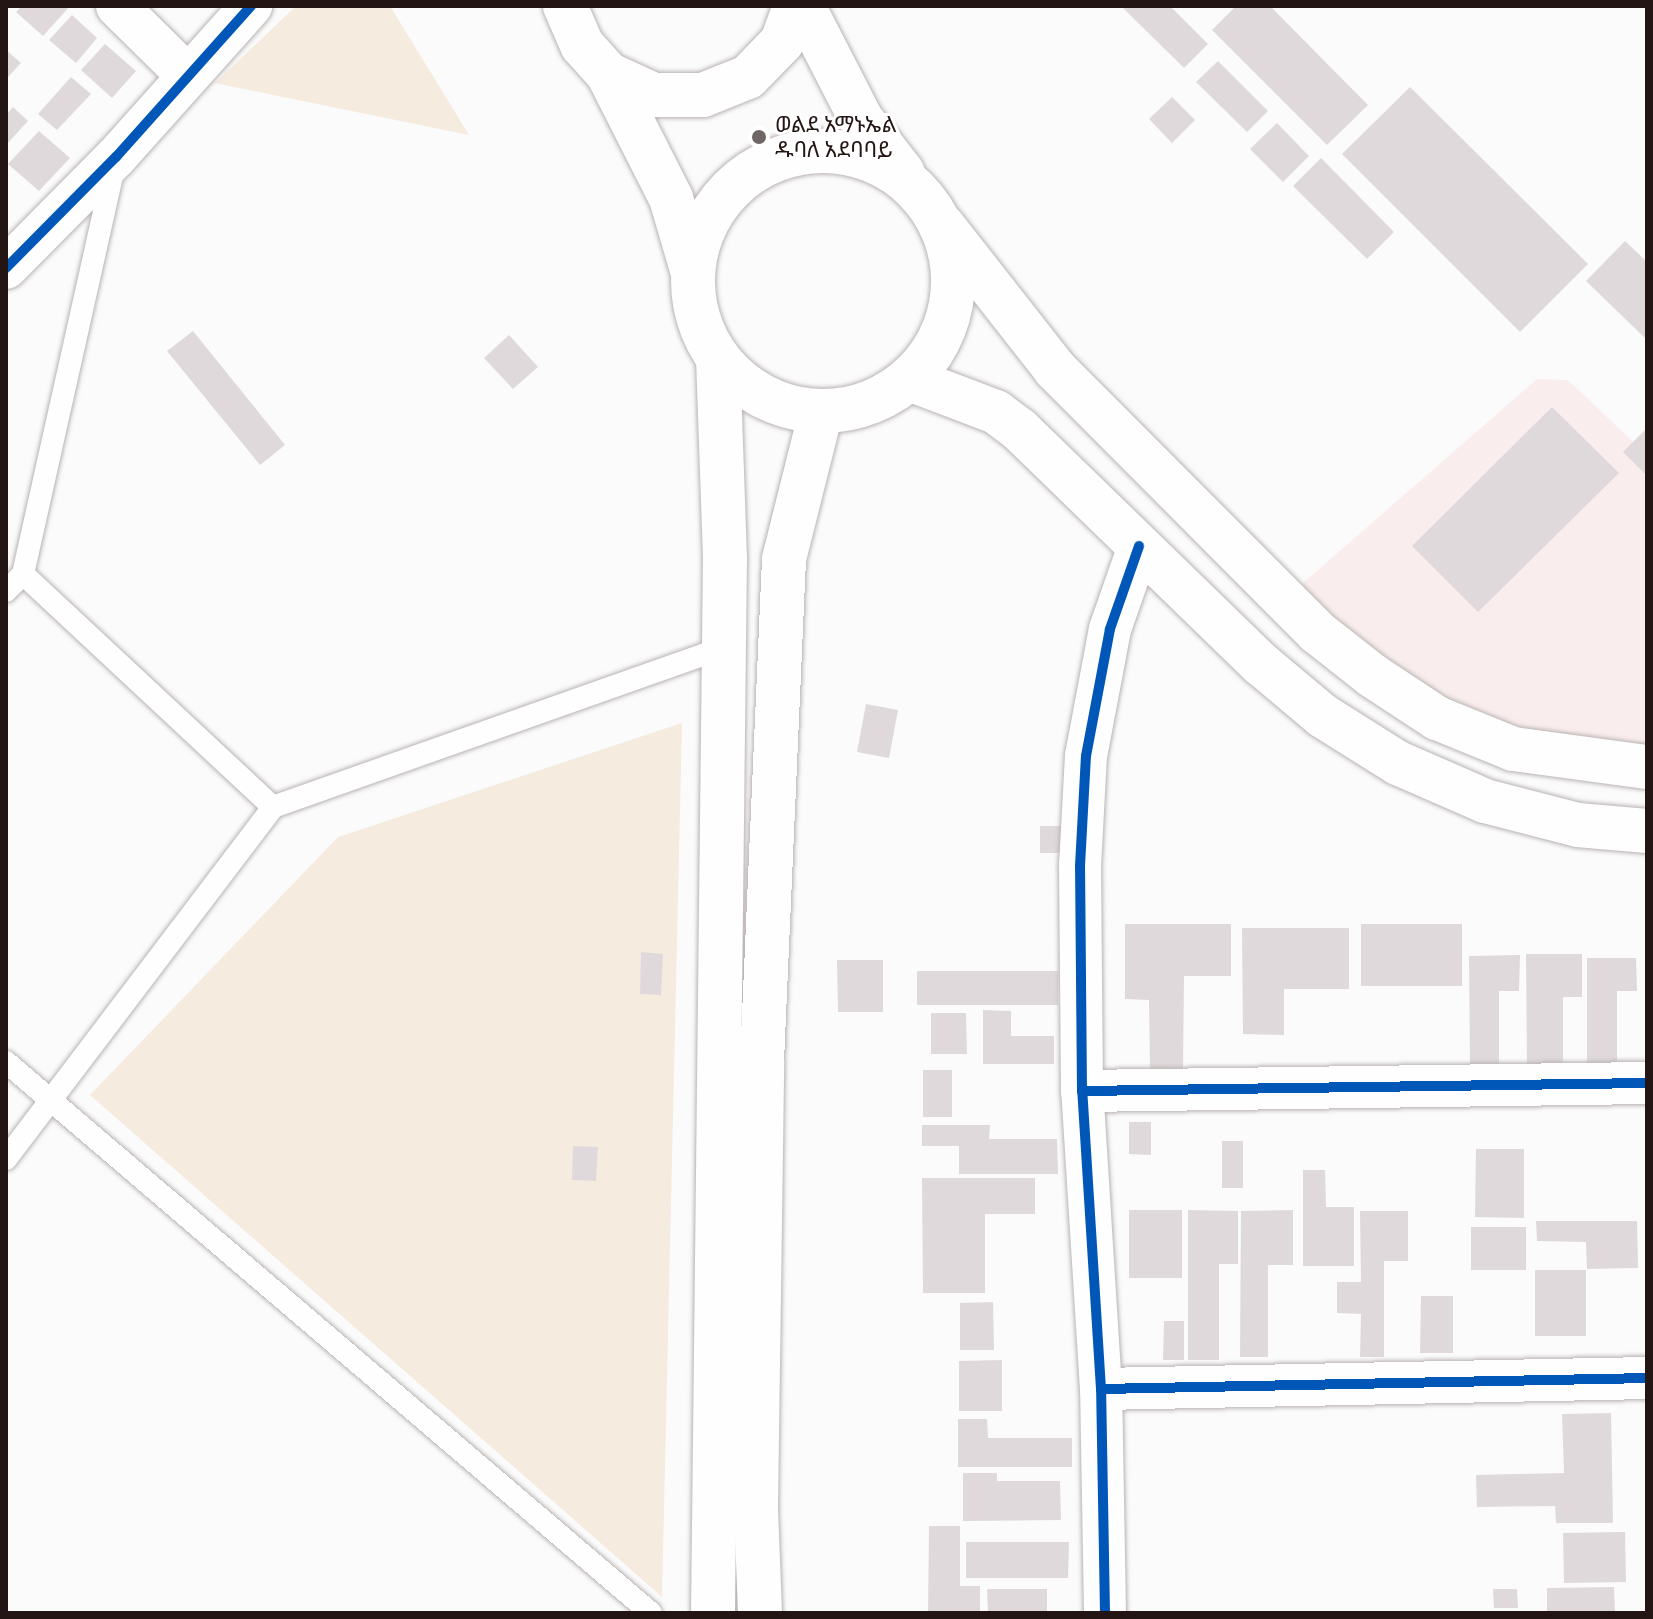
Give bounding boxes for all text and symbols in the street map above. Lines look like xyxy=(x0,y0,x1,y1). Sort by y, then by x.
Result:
place label: ወልደ አማኑኤል ዱባለ አደባባይ xyxy=(775,111,897,162)
marker: ወልደ አማኑኤል ዱባለ አደባባይ xyxy=(750,128,768,146)

